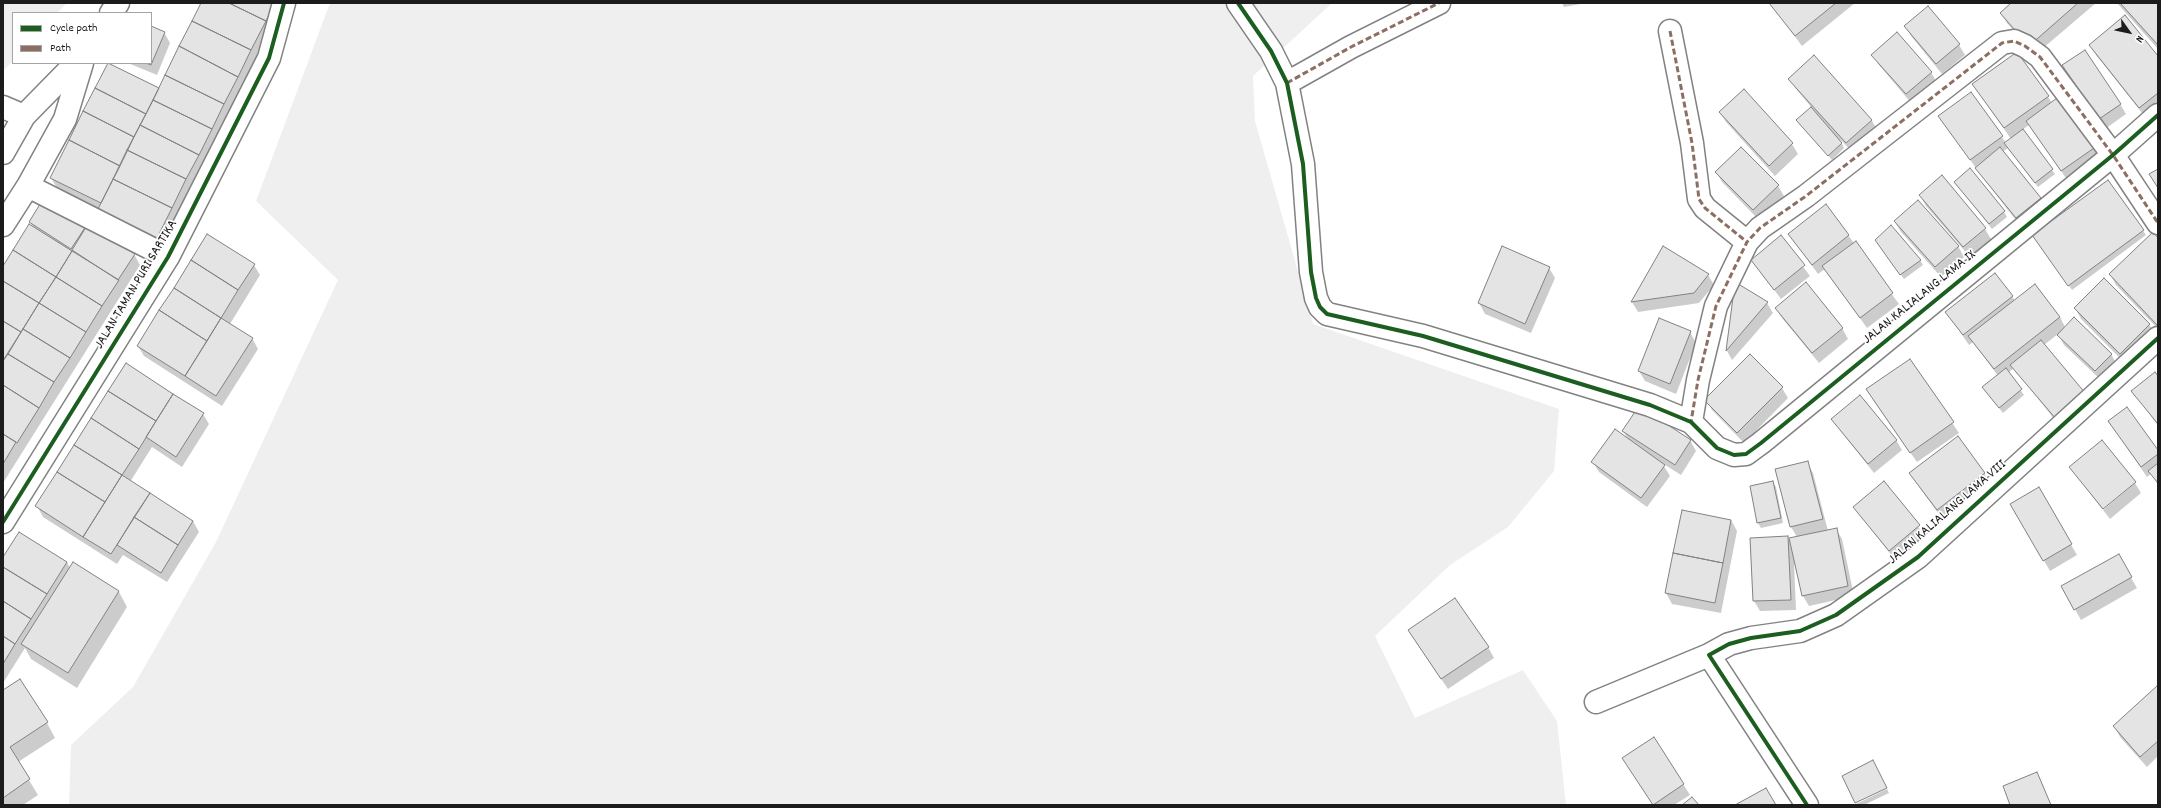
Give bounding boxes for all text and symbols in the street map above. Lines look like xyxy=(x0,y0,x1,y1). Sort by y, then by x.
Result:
legend xyxy=(12,12,152,64)
north arrow xyxy=(2109,12,2149,52)
text: Cycle path xyxy=(50,20,98,37)
text: N xyxy=(2131,32,2147,45)
text: Path xyxy=(50,40,71,57)
street label: JALAN TAMAN PURI SARTIKA xyxy=(92,217,182,353)
street label: JALAN KALIALANG LAMA IX xyxy=(1860,247,1980,349)
street label: JALAN KALIALANG LAMA VIII xyxy=(1886,457,2010,569)

